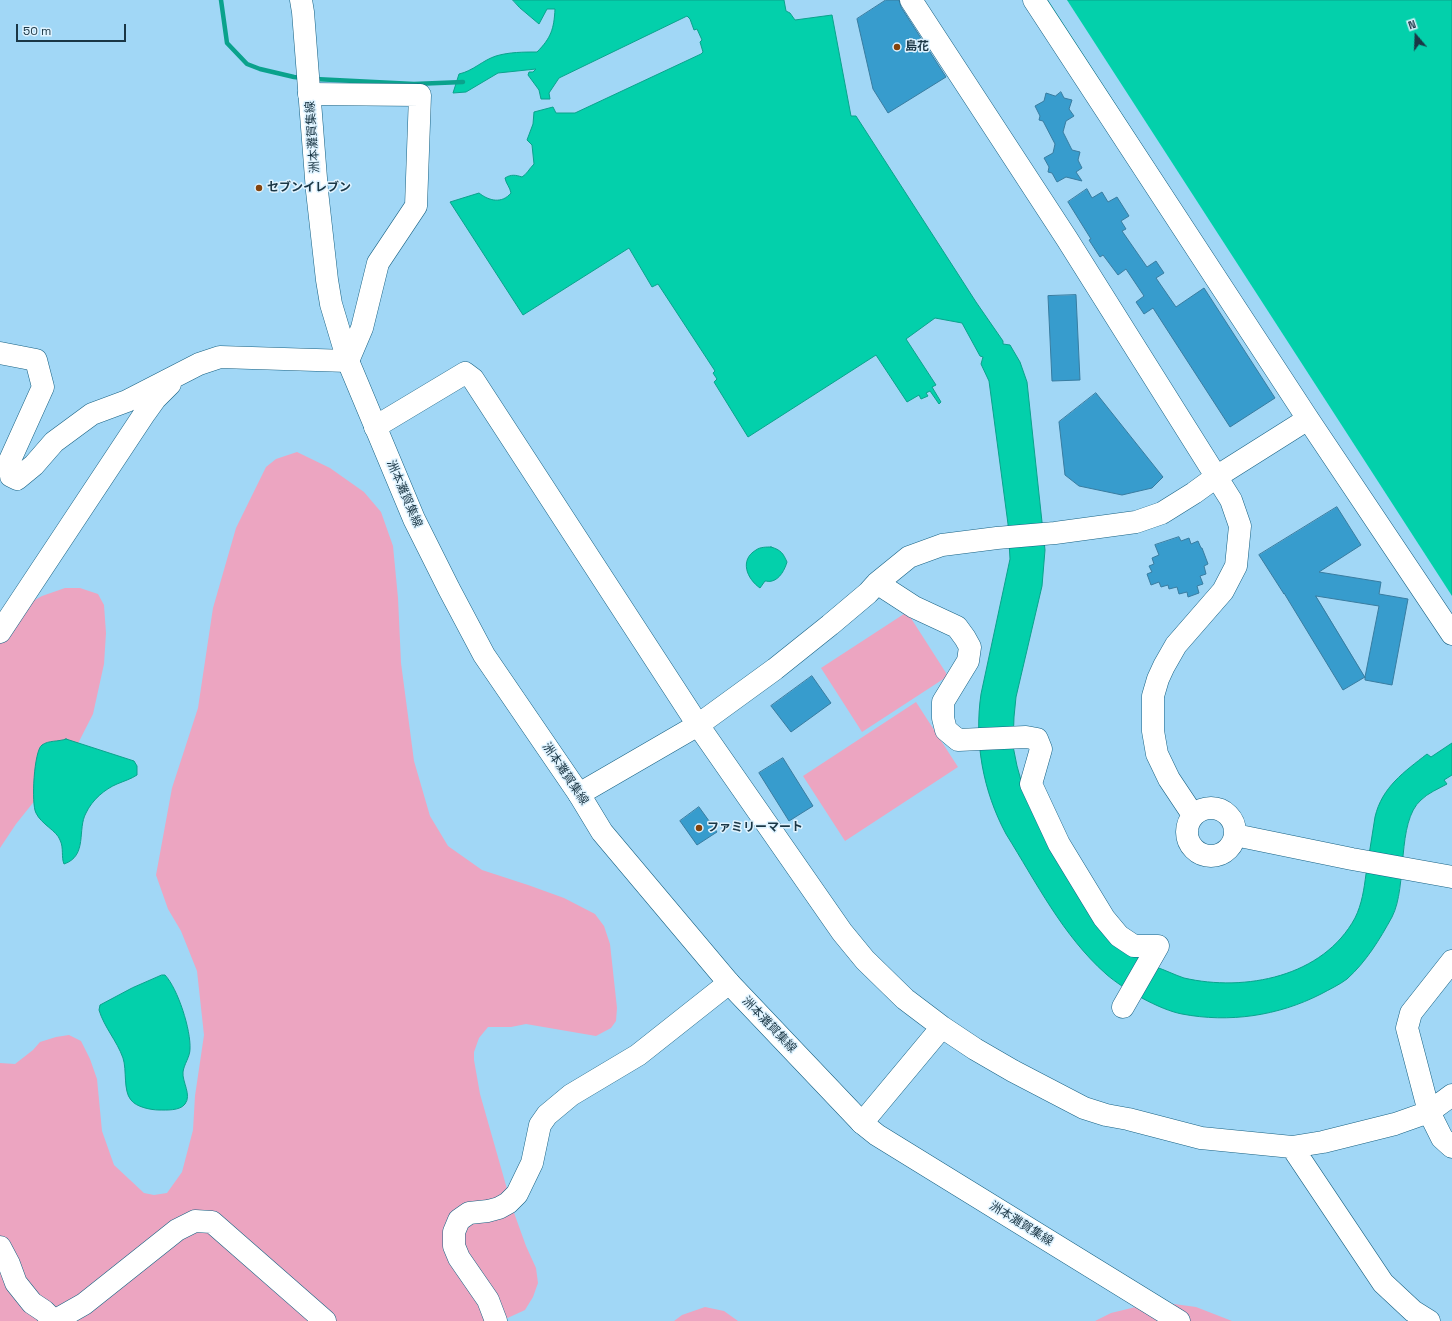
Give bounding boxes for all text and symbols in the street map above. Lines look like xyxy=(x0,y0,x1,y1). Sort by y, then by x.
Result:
scale bar xyxy=(18,16,128,42)
north arrow xyxy=(1396,16,1436,56)
text: N xyxy=(1406,17,1418,32)
text: 50 m xyxy=(23,23,51,39)
place label: 島花 xyxy=(905,40,929,54)
marker: 島花 xyxy=(892,42,902,52)
street label: 洲本灘賀集線 xyxy=(303,101,323,173)
place label: セブンイレブン xyxy=(267,181,351,195)
marker: セブンイレブン xyxy=(254,183,264,193)
street label: 洲本灘賀集線 xyxy=(383,458,425,530)
street label: 洲本灘賀集線 xyxy=(539,740,591,808)
place label: ファミリーマート xyxy=(707,821,803,835)
marker: ファミリーマート xyxy=(694,823,704,833)
street label: 洲本灘賀集線 xyxy=(739,994,799,1056)
street label: 洲本灘賀集線 xyxy=(987,1199,1055,1249)

